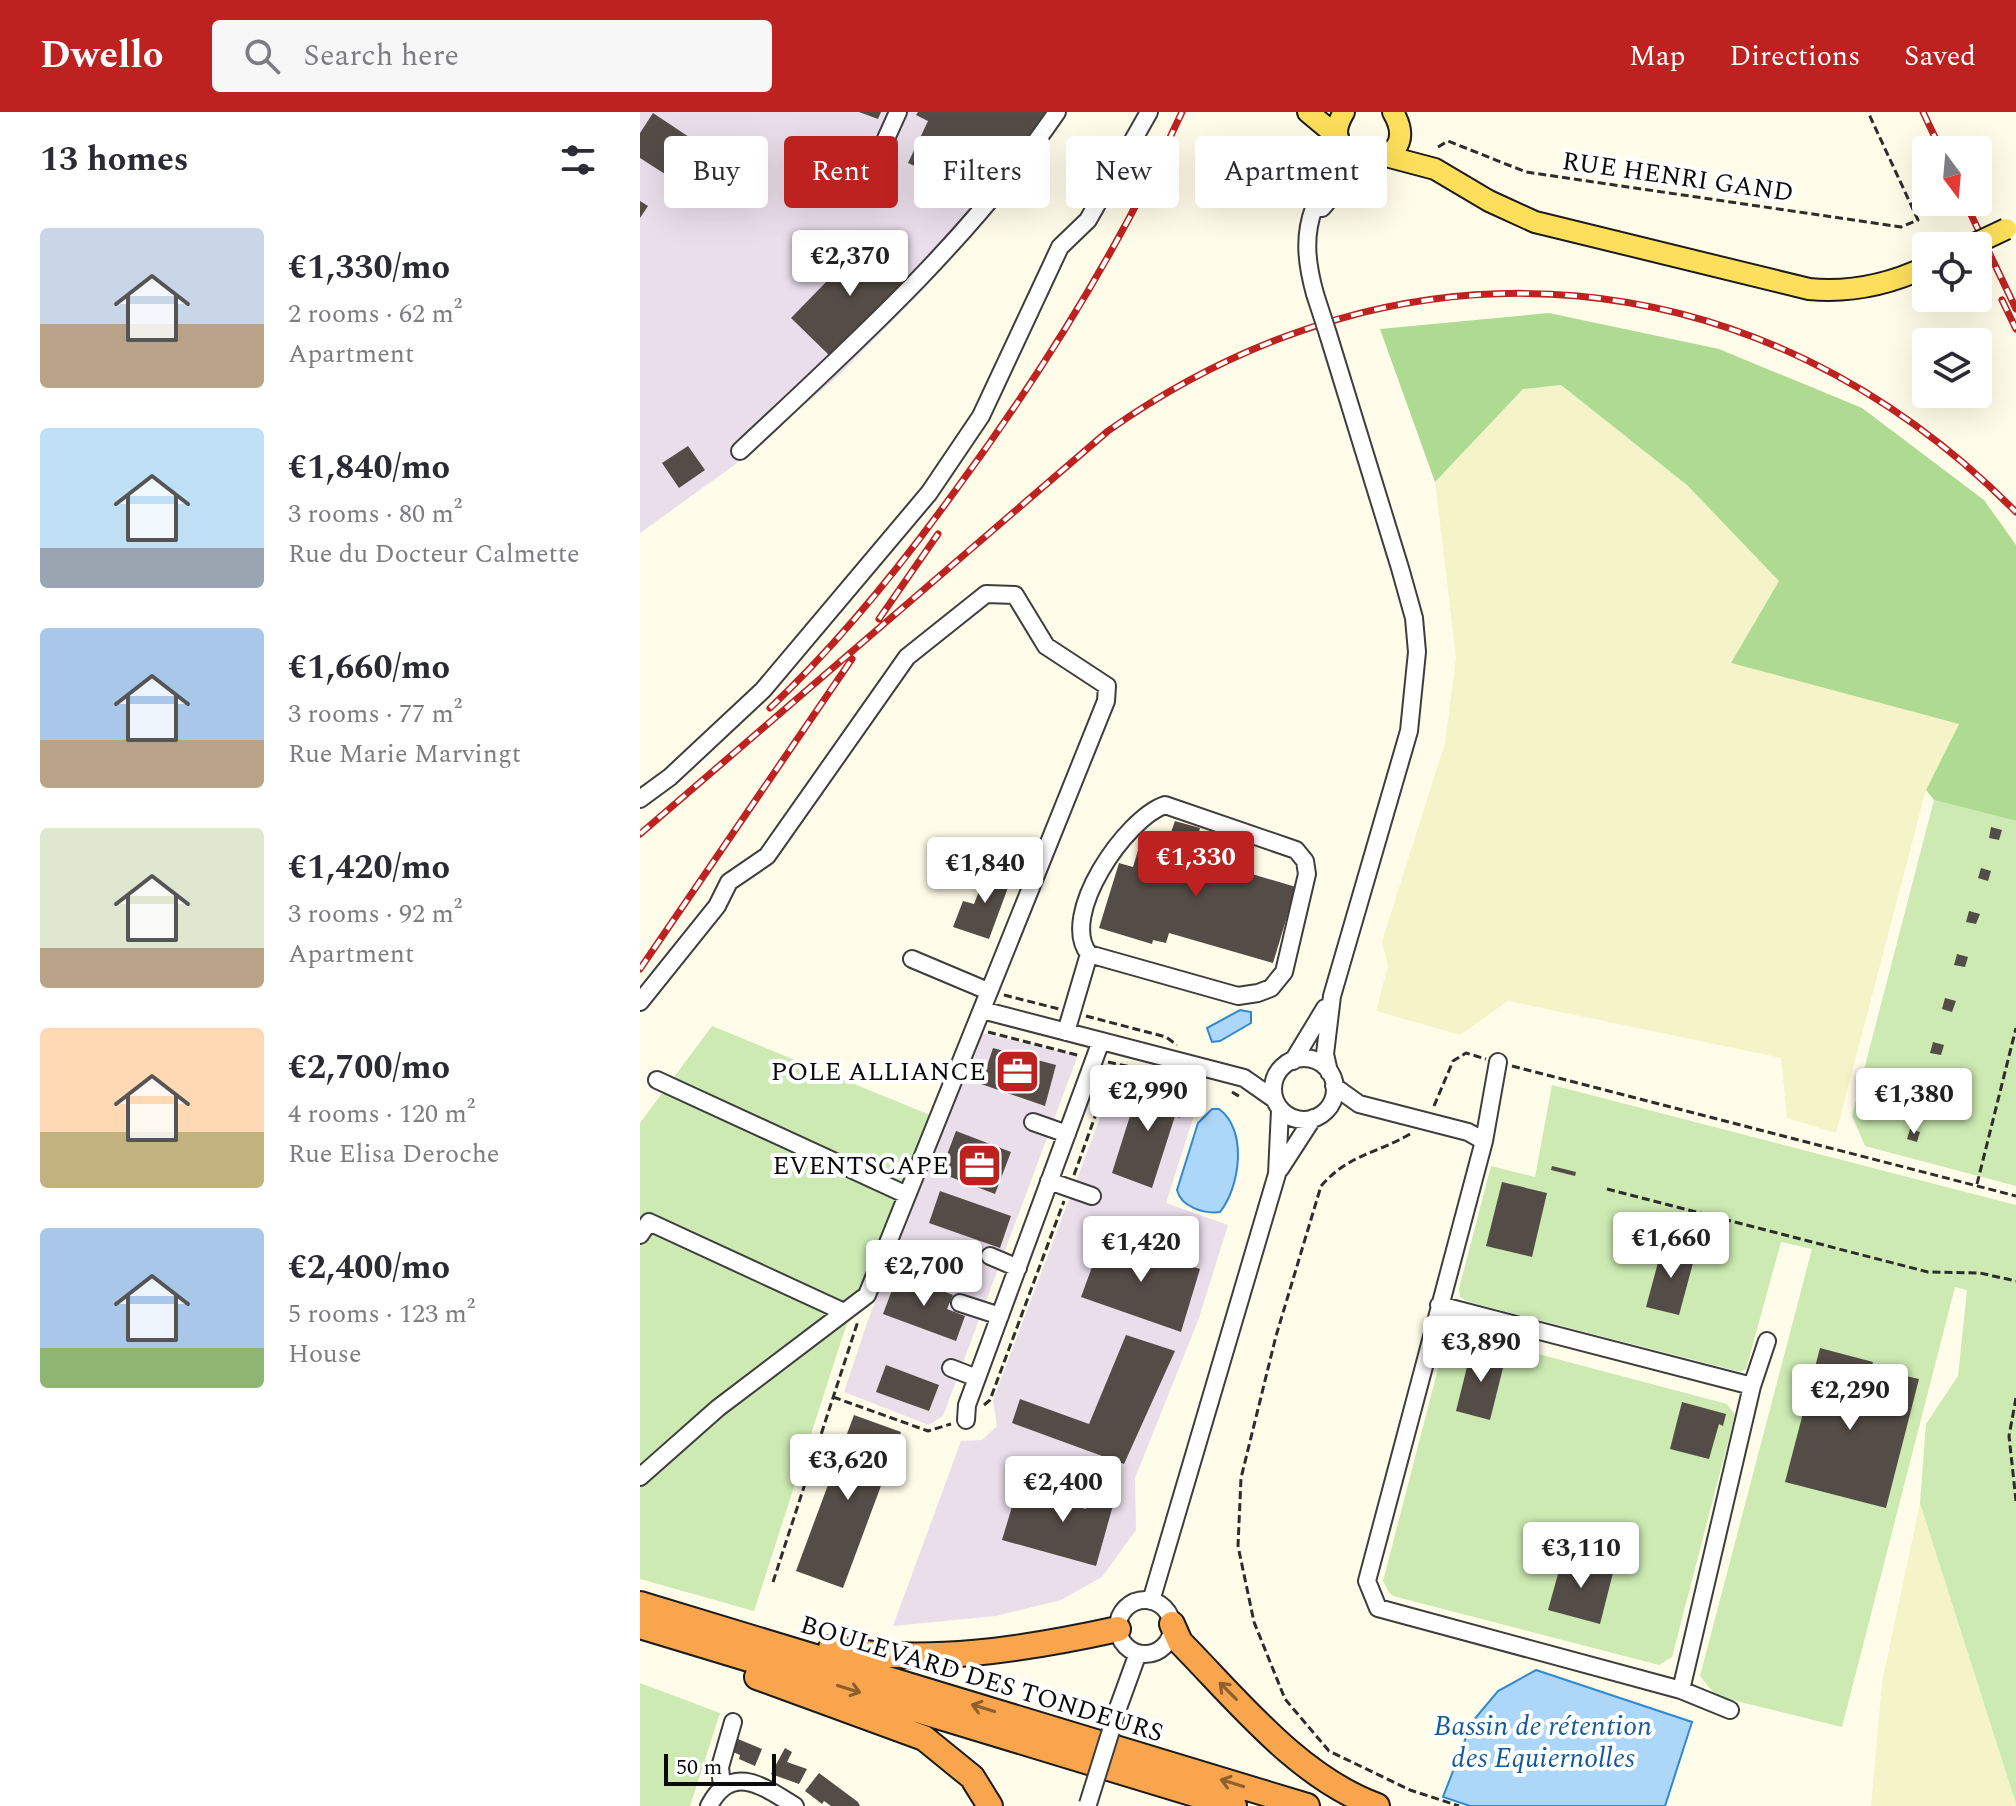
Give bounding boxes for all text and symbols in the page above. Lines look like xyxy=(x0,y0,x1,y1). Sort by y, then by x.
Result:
search box xyxy=(212,20,772,92)
text: Dwello xyxy=(40,27,164,85)
text: Search here xyxy=(304,33,459,79)
icon: search xyxy=(240,34,284,78)
text: Map xyxy=(1629,35,1686,78)
text: Directions xyxy=(1730,35,1860,78)
text: Saved xyxy=(1904,35,1976,78)
text: 13 homes xyxy=(40,134,189,186)
chip: Buy xyxy=(664,136,768,208)
chip: Rent xyxy=(784,136,898,208)
chip: Filters xyxy=(914,136,1050,208)
chip: New xyxy=(1066,136,1179,208)
chip: Apartment xyxy=(1195,136,1387,208)
north arrow xyxy=(1912,136,1992,216)
map controls xyxy=(1912,136,1992,408)
icon: filters xyxy=(556,138,600,182)
street label: RUE HENRI GAND xyxy=(1560,141,1796,213)
pin: €2,370 xyxy=(785,230,915,298)
button: locate xyxy=(1912,232,1992,312)
text: €2,370 xyxy=(810,236,890,276)
text: €1,330/mo xyxy=(288,242,450,294)
icon: home xyxy=(104,260,200,356)
text: 2 rooms · 62 m² xyxy=(288,294,462,334)
button: layers xyxy=(1912,328,1992,408)
text: Apartment xyxy=(288,334,414,374)
text: €1,840/mo xyxy=(288,442,450,494)
icon: home xyxy=(104,460,200,556)
text: 3 rooms · 80 m² xyxy=(288,494,462,534)
text: Rue du Docteur Calmette xyxy=(288,534,580,574)
text: €1,660/mo xyxy=(288,642,450,694)
icon: home xyxy=(104,660,200,756)
text: 3 rooms · 77 m² xyxy=(288,694,462,734)
text: Rue Marie Marvingt xyxy=(288,734,521,774)
pin: €1,330 xyxy=(1131,831,1261,899)
pin: €1,840 xyxy=(920,837,1050,905)
text: €1,330 xyxy=(1156,837,1236,877)
text: €1,420/mo xyxy=(288,842,450,894)
text: €1,840 xyxy=(945,843,1025,883)
icon: home xyxy=(104,860,200,956)
text: 3 rooms · 92 m² xyxy=(288,894,462,934)
text: Apartment xyxy=(288,934,414,974)
text: €2,700/mo xyxy=(288,1042,450,1094)
office icon: POLE ALLIANCE xyxy=(993,1047,1041,1095)
place label: POLE ALLIANCE xyxy=(771,1052,986,1092)
icon: home xyxy=(104,1060,200,1156)
pin: €2,990 xyxy=(1083,1065,1213,1133)
pin: €1,380 xyxy=(1849,1068,1979,1136)
text: €2,990 xyxy=(1108,1071,1188,1111)
text: €1,380 xyxy=(1874,1074,1954,1114)
text: 4 rooms · 120 m² xyxy=(288,1094,475,1134)
text: Rue Elisa Deroche xyxy=(288,1134,499,1174)
office icon: EVENTSCAPE xyxy=(956,1141,1004,1189)
place label: EVENTSCAPE xyxy=(773,1146,949,1186)
pin: €1,660 xyxy=(1606,1212,1736,1280)
pin: €1,420 xyxy=(1076,1216,1206,1284)
text: €1,660 xyxy=(1631,1218,1711,1258)
text: €1,420 xyxy=(1101,1222,1181,1262)
pin: €2,700 xyxy=(859,1240,989,1308)
text: €2,400/mo xyxy=(288,1242,450,1294)
text: €2,700 xyxy=(884,1246,964,1286)
icon: home xyxy=(104,1260,200,1356)
text: 5 rooms · 123 m² xyxy=(288,1294,475,1334)
pin: €3,890 xyxy=(1416,1316,1546,1384)
text: €3,890 xyxy=(1441,1322,1521,1362)
text: House xyxy=(288,1334,362,1374)
pin: €2,290 xyxy=(1785,1364,1915,1432)
text: €2,290 xyxy=(1810,1370,1890,1410)
pin: €3,620 xyxy=(783,1434,913,1502)
text: €3,620 xyxy=(808,1440,888,1480)
pin: €2,400 xyxy=(998,1456,1128,1524)
text: €2,400 xyxy=(1023,1462,1103,1502)
pin: €3,110 xyxy=(1516,1522,1646,1590)
text: €3,110 xyxy=(1541,1528,1621,1568)
street label: BOULEVARD DES TONDEURS xyxy=(795,1605,1168,1753)
one-way arrow xyxy=(835,1682,861,1697)
one-way arrow xyxy=(1219,1682,1238,1701)
one-way arrow xyxy=(971,1700,997,1715)
water label: Bassin de rétention des Equiernolles xyxy=(1434,1705,1652,1780)
scale bar xyxy=(664,1750,776,1786)
text: 50 m xyxy=(676,1751,722,1784)
one-way arrow xyxy=(1220,1775,1246,1790)

